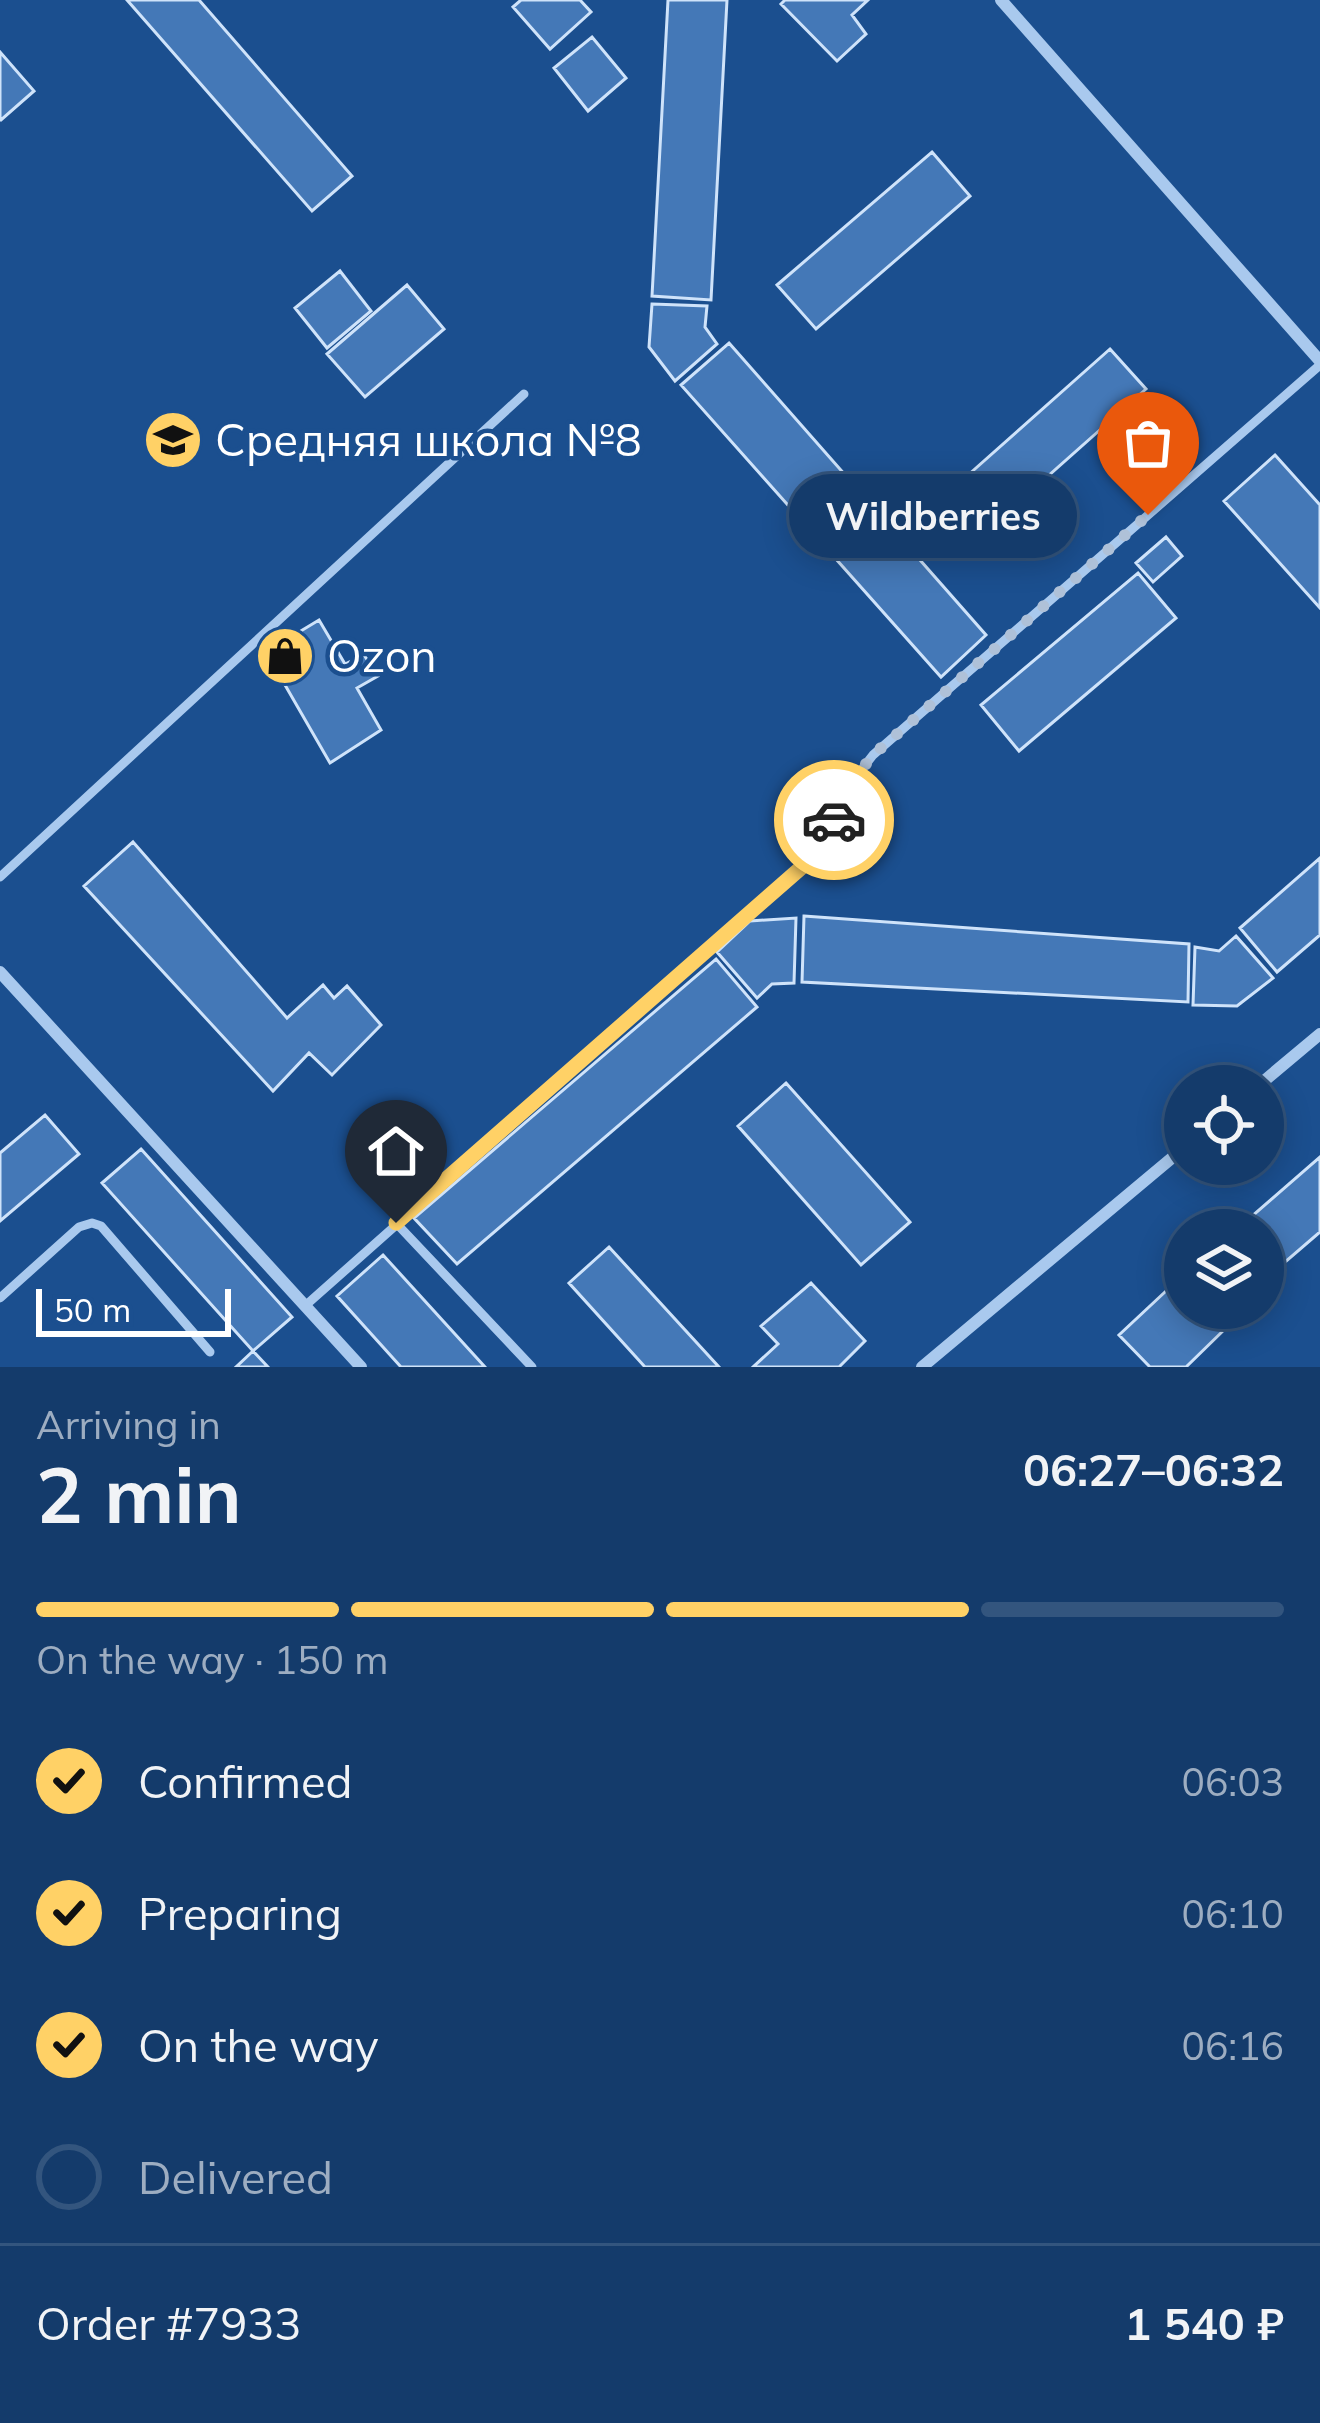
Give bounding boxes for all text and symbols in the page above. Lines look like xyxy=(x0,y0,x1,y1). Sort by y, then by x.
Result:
pin xyxy=(1097,392,1199,515)
school or university icon: Средняя школа №8 xyxy=(142,409,204,471)
icon: bag xyxy=(1115,410,1181,476)
place label: Средняя школа №8 xyxy=(215,411,642,467)
callout: Wildberries xyxy=(788,473,1076,557)
text: Wildberries xyxy=(825,491,1041,540)
shop icon: Ozon xyxy=(254,625,316,687)
place label: Ozon xyxy=(327,627,437,683)
courier xyxy=(774,760,894,880)
icon: car xyxy=(801,787,867,853)
map controls xyxy=(1164,1065,1284,1329)
button: locate xyxy=(1164,1065,1284,1185)
pin xyxy=(345,1100,447,1223)
icon: home xyxy=(363,1118,429,1184)
button: layers xyxy=(1164,1209,1284,1329)
scale bar xyxy=(36,1283,231,1336)
text: 50 m xyxy=(54,1289,131,1330)
text: Arriving in xyxy=(36,1400,221,1449)
text: 06:27–06:32 xyxy=(1023,1441,1284,1497)
text: 2 min xyxy=(36,1445,242,1543)
text: On the way · 150 m xyxy=(36,1635,388,1684)
icon: check xyxy=(36,1748,102,1814)
text: Confirmed xyxy=(138,1753,352,1809)
text: 06:03 xyxy=(1182,1757,1284,1806)
icon: check xyxy=(36,1880,102,1946)
text: Preparing xyxy=(138,1885,342,1941)
text: 06:10 xyxy=(1182,1889,1284,1938)
icon: check xyxy=(36,2012,102,2078)
text: On the way xyxy=(138,2017,379,2073)
text: 06:16 xyxy=(1182,2021,1284,2070)
text: Delivered xyxy=(138,2149,333,2205)
text: Order #7933 xyxy=(36,2295,301,2351)
text: 1 540 ₽ xyxy=(1124,2295,1284,2351)

